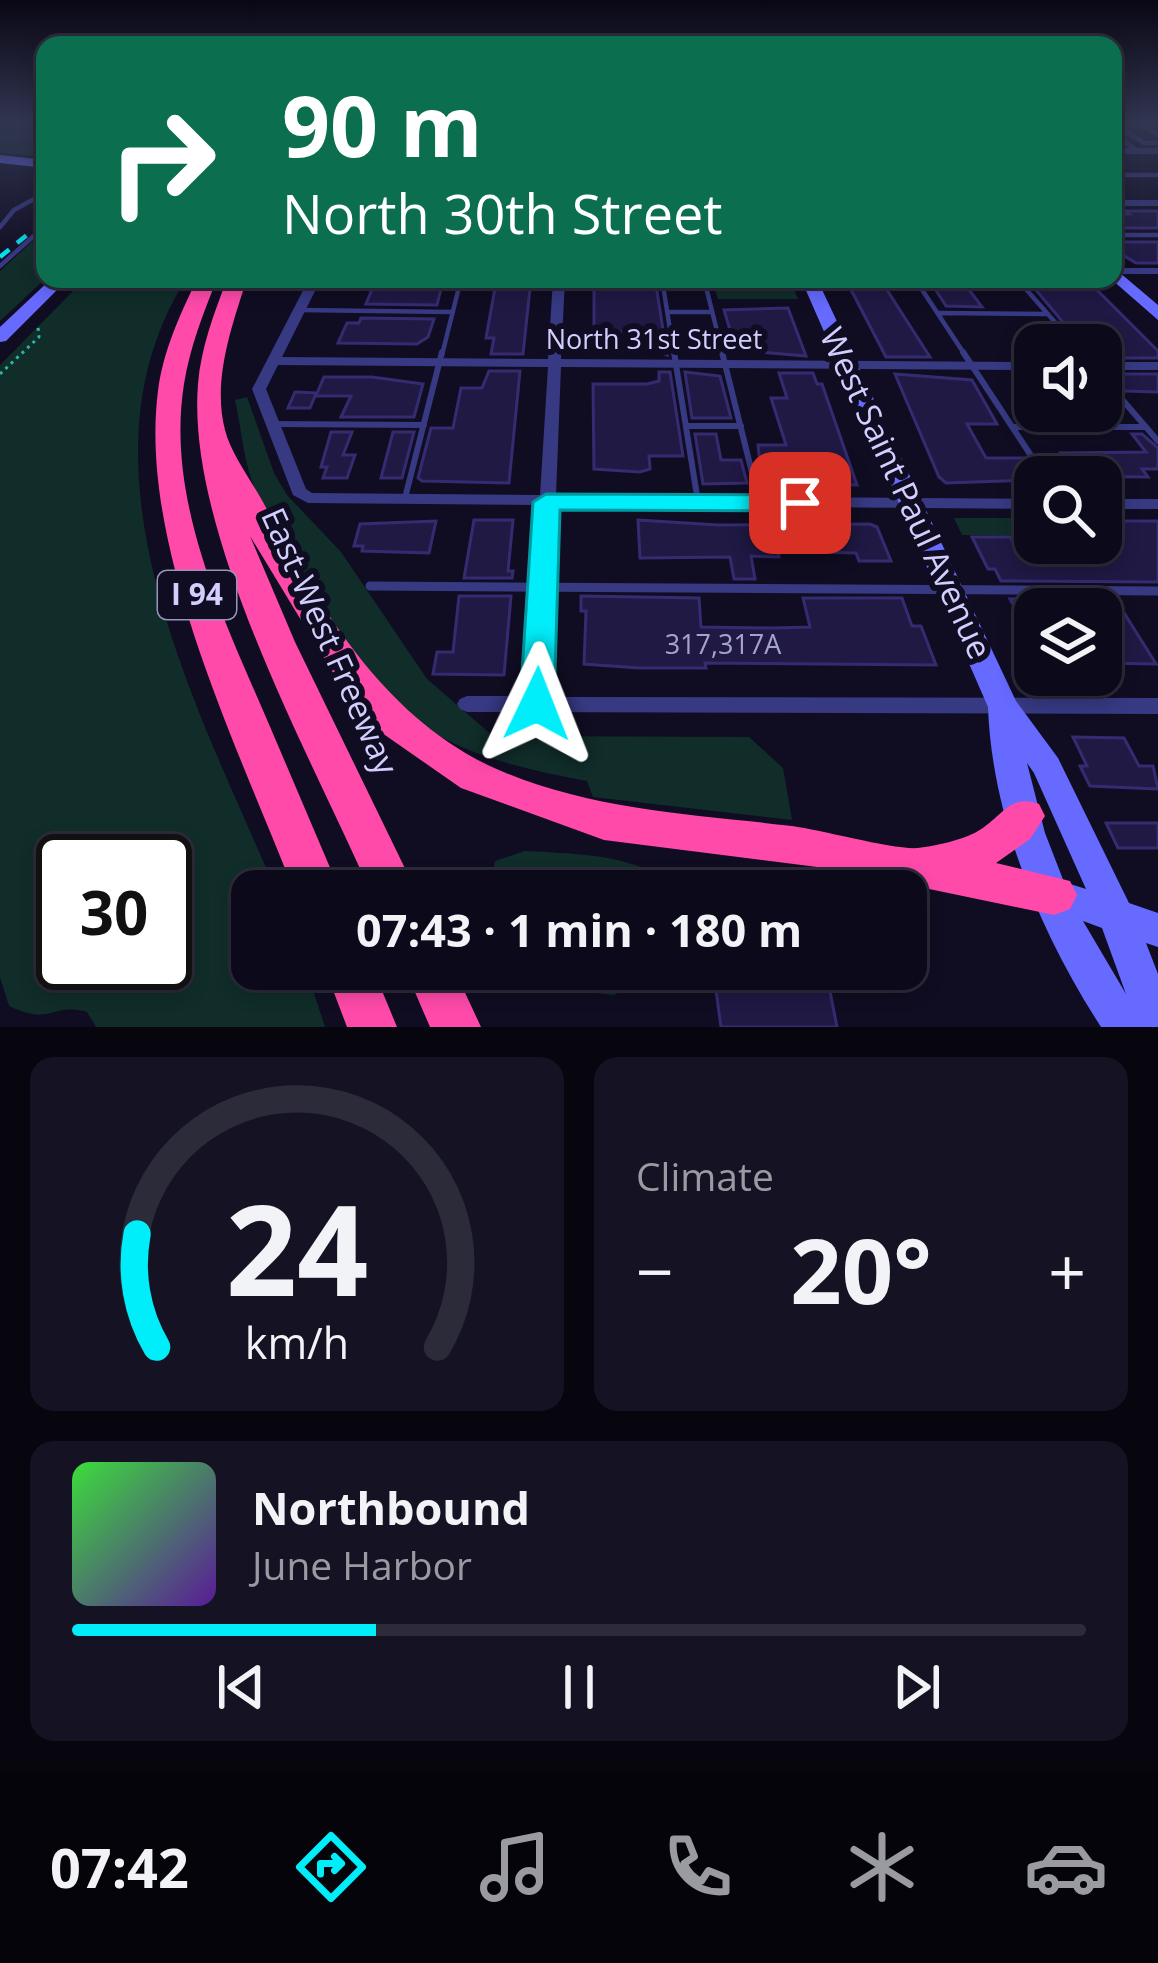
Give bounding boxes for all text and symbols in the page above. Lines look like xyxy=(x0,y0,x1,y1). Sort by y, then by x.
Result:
text: 90 m xyxy=(282,67,482,182)
icon: right xyxy=(84,84,240,240)
text: North 30th Street xyxy=(282,176,723,250)
street label: North 31st Street xyxy=(546,320,762,357)
street label: West Saint Paul Avenue xyxy=(810,320,1003,666)
map controls xyxy=(1014,324,1122,696)
button: sound xyxy=(1014,324,1122,432)
pin xyxy=(749,452,851,554)
button: search xyxy=(1014,456,1122,564)
icon: arrive xyxy=(767,470,833,536)
street label: East-West Freeway xyxy=(251,500,410,782)
road number: I 94 xyxy=(158,571,236,619)
button: layers xyxy=(1014,588,1122,696)
house number: 317,317A xyxy=(665,625,782,662)
position arrow xyxy=(474,641,600,767)
speed limit sign: 30 xyxy=(36,834,192,990)
text: 07:43 · 1 min · 180 m xyxy=(356,899,802,960)
text: Climate xyxy=(636,1149,774,1202)
text: 24 xyxy=(226,1163,368,1333)
text: 20° xyxy=(790,1208,932,1330)
text: − xyxy=(636,1225,674,1315)
text: + xyxy=(1048,1225,1086,1315)
text: km/h xyxy=(245,1313,349,1372)
text: Northbound xyxy=(252,1477,530,1538)
text: June Harbor xyxy=(252,1538,472,1591)
icon: previous xyxy=(208,1654,274,1720)
icon: pause xyxy=(546,1654,612,1720)
icon: next xyxy=(884,1654,950,1720)
icon: directions xyxy=(289,1825,373,1909)
icon: music xyxy=(473,1825,557,1909)
icon: phone xyxy=(656,1825,740,1909)
icon: climate xyxy=(840,1825,924,1909)
icon: car xyxy=(1024,1825,1108,1909)
text: 07:42 xyxy=(50,1830,189,1904)

